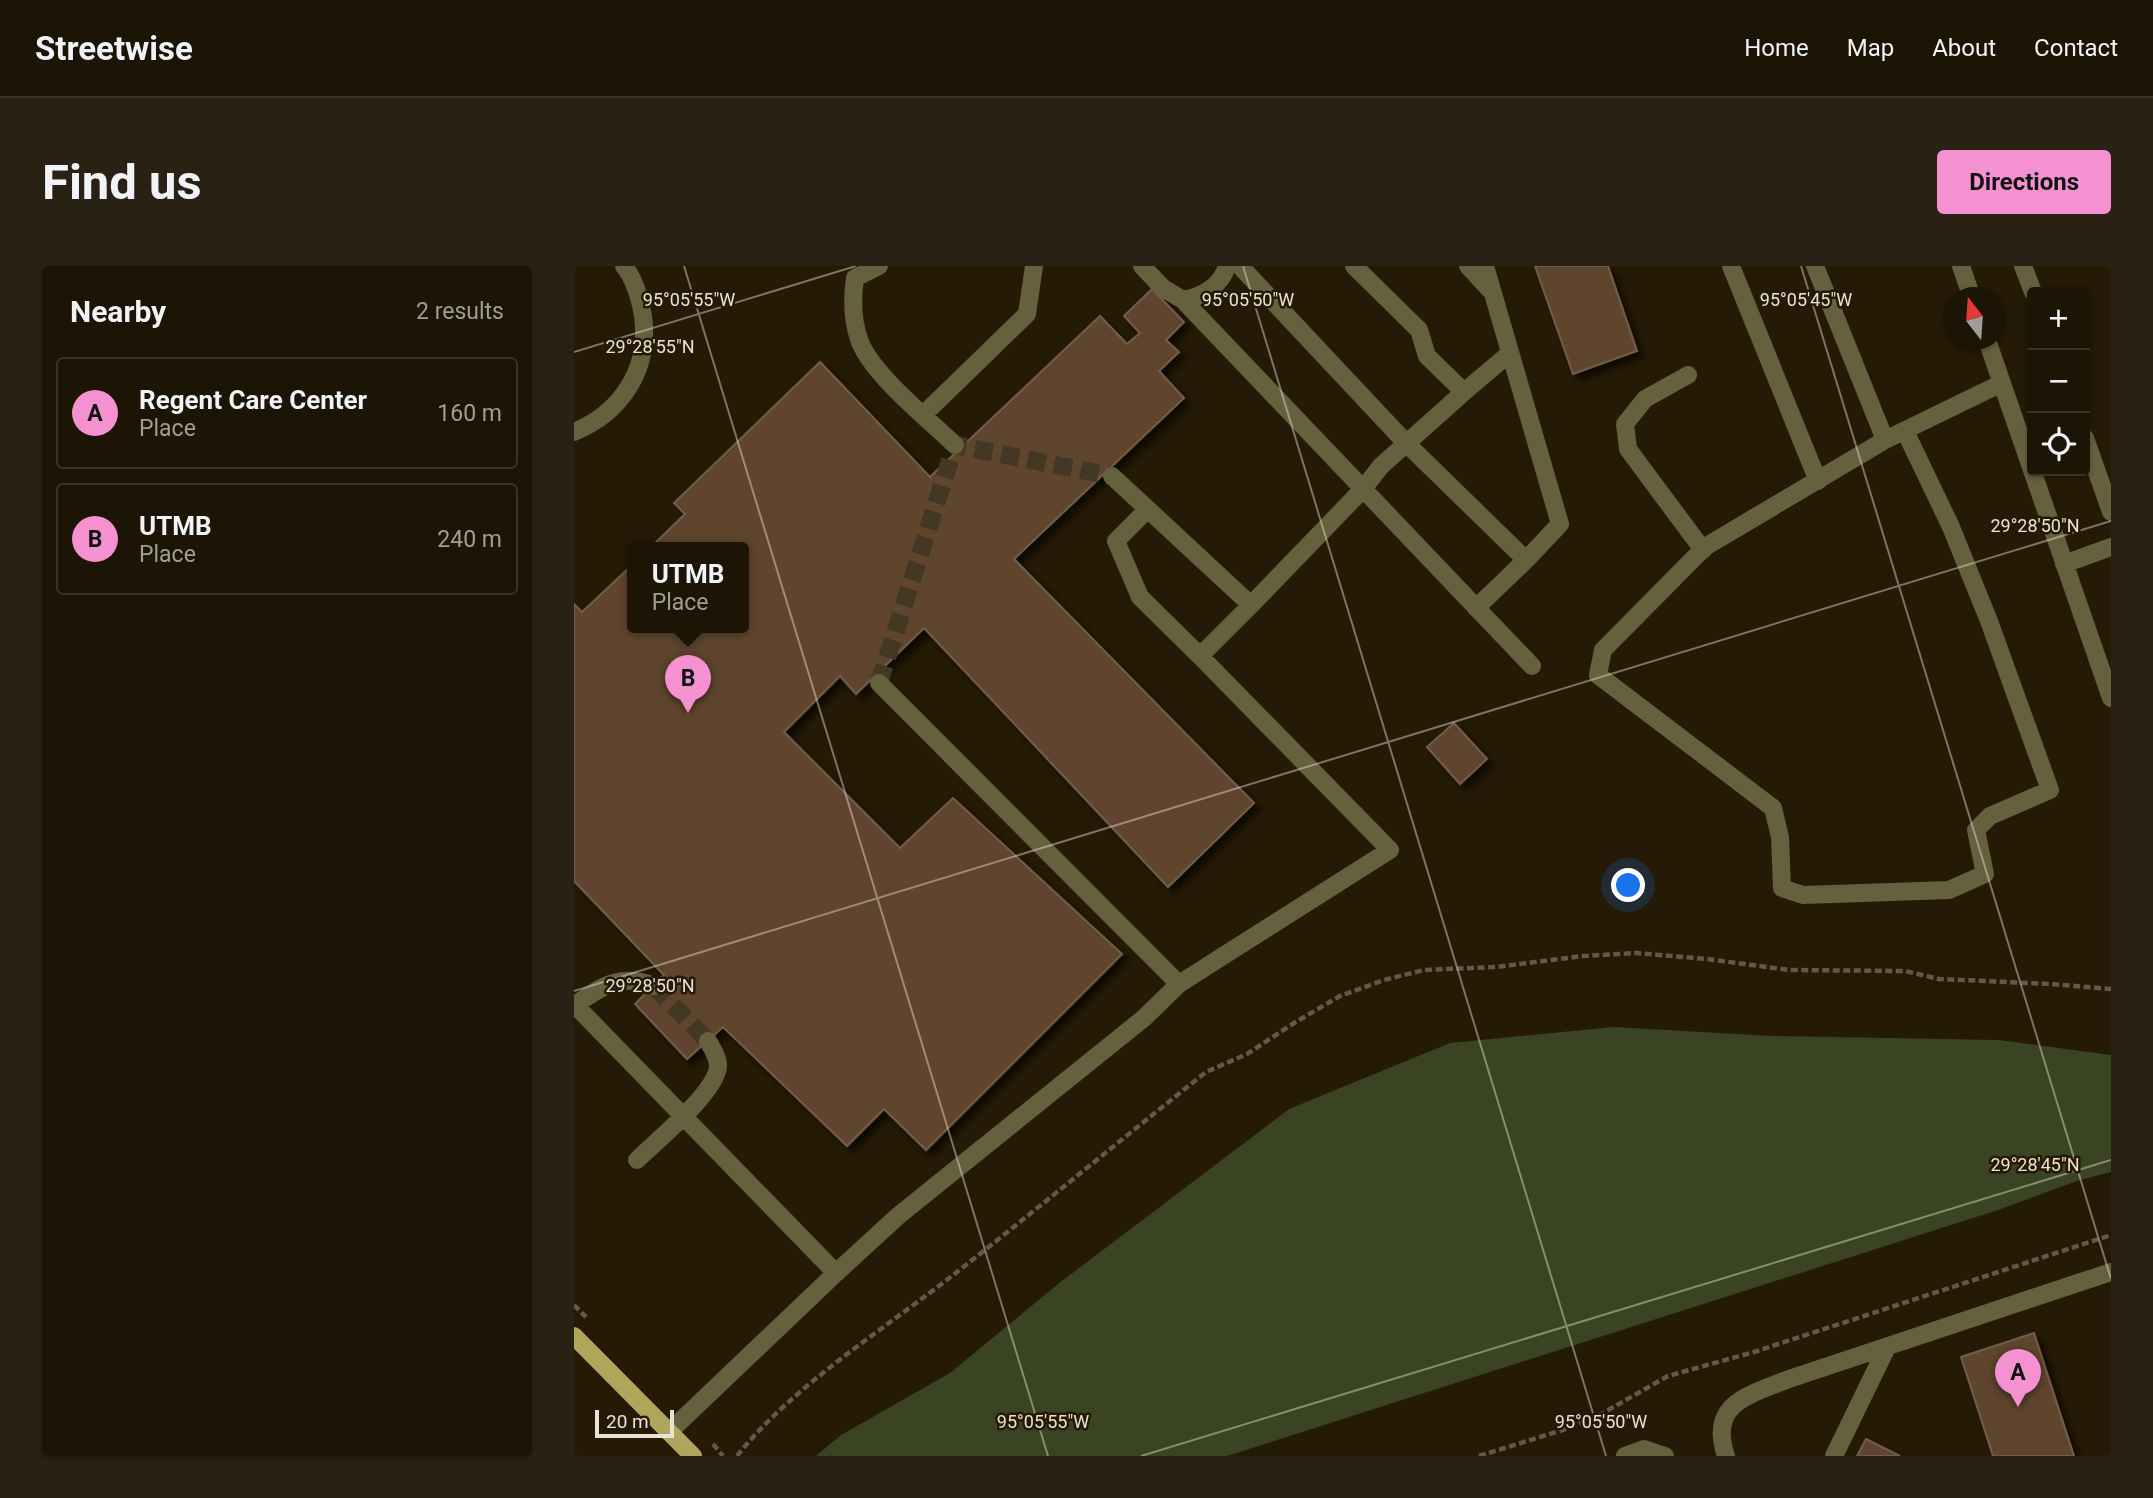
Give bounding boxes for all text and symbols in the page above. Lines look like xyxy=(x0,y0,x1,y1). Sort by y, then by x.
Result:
text: Streetwise xyxy=(35,29,193,68)
text: Home xyxy=(1744,34,1809,62)
text: Map xyxy=(1847,34,1894,62)
text: About xyxy=(1932,34,1996,62)
text: Contact xyxy=(2034,34,2118,62)
button: Directions xyxy=(1937,150,2111,214)
text: Find us xyxy=(42,154,202,211)
north arrow xyxy=(1943,287,2006,350)
map controls xyxy=(2027,287,2090,476)
button: + xyxy=(2027,287,2090,350)
text: 95°05'55"W xyxy=(643,289,735,310)
text: 95°05'50"W xyxy=(1202,289,1294,310)
text: 95°05'45"W xyxy=(1760,289,1852,310)
text: Nearby xyxy=(70,294,166,329)
text: 2 results xyxy=(416,298,504,325)
text: 29°28'55"N xyxy=(605,336,695,357)
button: − xyxy=(2027,350,2090,413)
text: Regent Care Center xyxy=(139,385,367,415)
text: A xyxy=(87,400,103,427)
text: 160 m xyxy=(437,400,502,427)
button: locate xyxy=(2027,413,2090,476)
text: Place xyxy=(139,415,196,442)
text: UTMB xyxy=(139,511,212,541)
text: 29°28'50"N xyxy=(1990,515,2080,536)
text: B xyxy=(88,526,102,553)
text: 240 m xyxy=(437,526,502,553)
text: Place xyxy=(139,541,196,568)
popup xyxy=(627,542,749,633)
text: UTMB xyxy=(652,559,724,589)
text: Place xyxy=(652,589,709,616)
pin: B xyxy=(665,655,711,713)
your location xyxy=(1611,868,1645,902)
text: 29°28'50"N xyxy=(605,975,695,996)
text: 29°28'45"N xyxy=(1990,1154,2080,1175)
pin: A xyxy=(1995,1349,2041,1407)
scale bar xyxy=(595,1407,674,1439)
text: 20 m xyxy=(606,1410,649,1433)
text: 95°05'55"W xyxy=(997,1411,1089,1432)
text: 95°05'50"W xyxy=(1555,1411,1647,1432)

